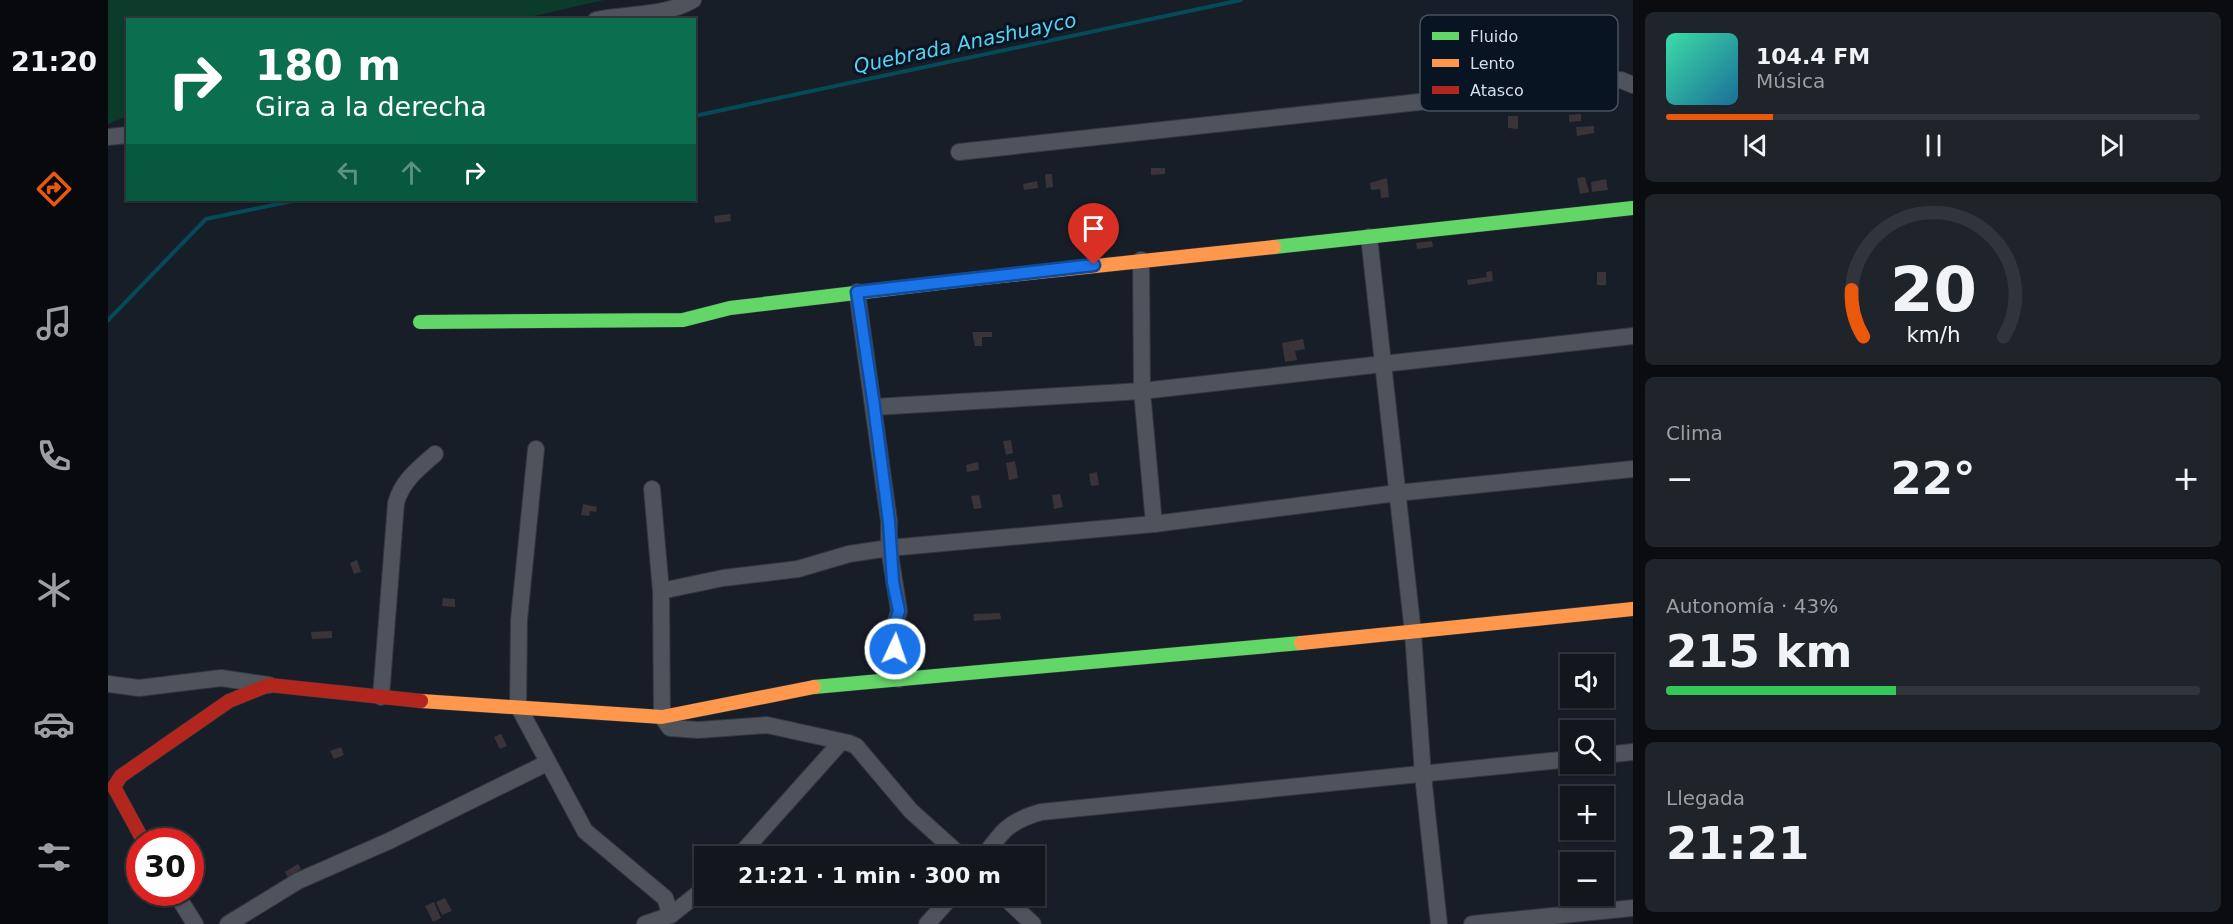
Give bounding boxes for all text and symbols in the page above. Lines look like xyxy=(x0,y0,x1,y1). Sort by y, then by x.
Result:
water label: Quebrada Anashuayco xyxy=(852,8,1078,78)
legend xyxy=(1420,15,1618,111)
text: Fluido xyxy=(1470,27,1518,46)
text: 180 m xyxy=(255,41,401,90)
icon: right xyxy=(156,42,234,120)
text: 104.4 FM xyxy=(1756,44,1870,69)
text: 21:20 xyxy=(11,46,97,77)
text: Lento xyxy=(1470,54,1515,73)
text: Música xyxy=(1756,69,1825,93)
text: Atasco xyxy=(1470,81,1524,100)
text: Gira a la derecha xyxy=(255,91,487,122)
icon: previous xyxy=(1739,129,1772,162)
icon: pause xyxy=(1917,129,1950,162)
icon: next xyxy=(2095,129,2128,162)
icon: left xyxy=(332,156,365,189)
icon: ahead xyxy=(395,156,428,189)
icon: right xyxy=(458,156,491,189)
icon: directions xyxy=(33,168,75,210)
pin xyxy=(1068,203,1119,265)
icon: arrive xyxy=(1077,212,1110,245)
text: 20 xyxy=(1890,253,1976,326)
icon: music xyxy=(33,302,75,344)
text: km/h xyxy=(1906,322,1960,347)
text: Clima xyxy=(1666,421,1723,445)
icon: phone xyxy=(33,435,75,477)
text: 22° xyxy=(1890,452,1976,505)
text: − xyxy=(1666,459,1694,498)
text: + xyxy=(2172,459,2200,498)
icon: climate xyxy=(33,569,75,611)
text: Autonomía · 43% xyxy=(1666,594,1838,618)
position arrow xyxy=(863,617,927,681)
text: 215 km xyxy=(1666,625,1852,678)
map controls xyxy=(1560,654,1614,906)
button: sound xyxy=(1560,654,1614,708)
icon: car xyxy=(33,703,75,745)
button: search xyxy=(1560,720,1614,774)
button: + xyxy=(1560,786,1614,840)
text: Llegada xyxy=(1666,786,1745,810)
text: 21:21 xyxy=(1666,817,1809,870)
speed limit sign: 30 xyxy=(126,828,204,906)
icon: filters xyxy=(33,836,75,878)
button: − xyxy=(1560,852,1614,906)
text: 21:21 · 1 min · 300 m xyxy=(738,863,1001,888)

